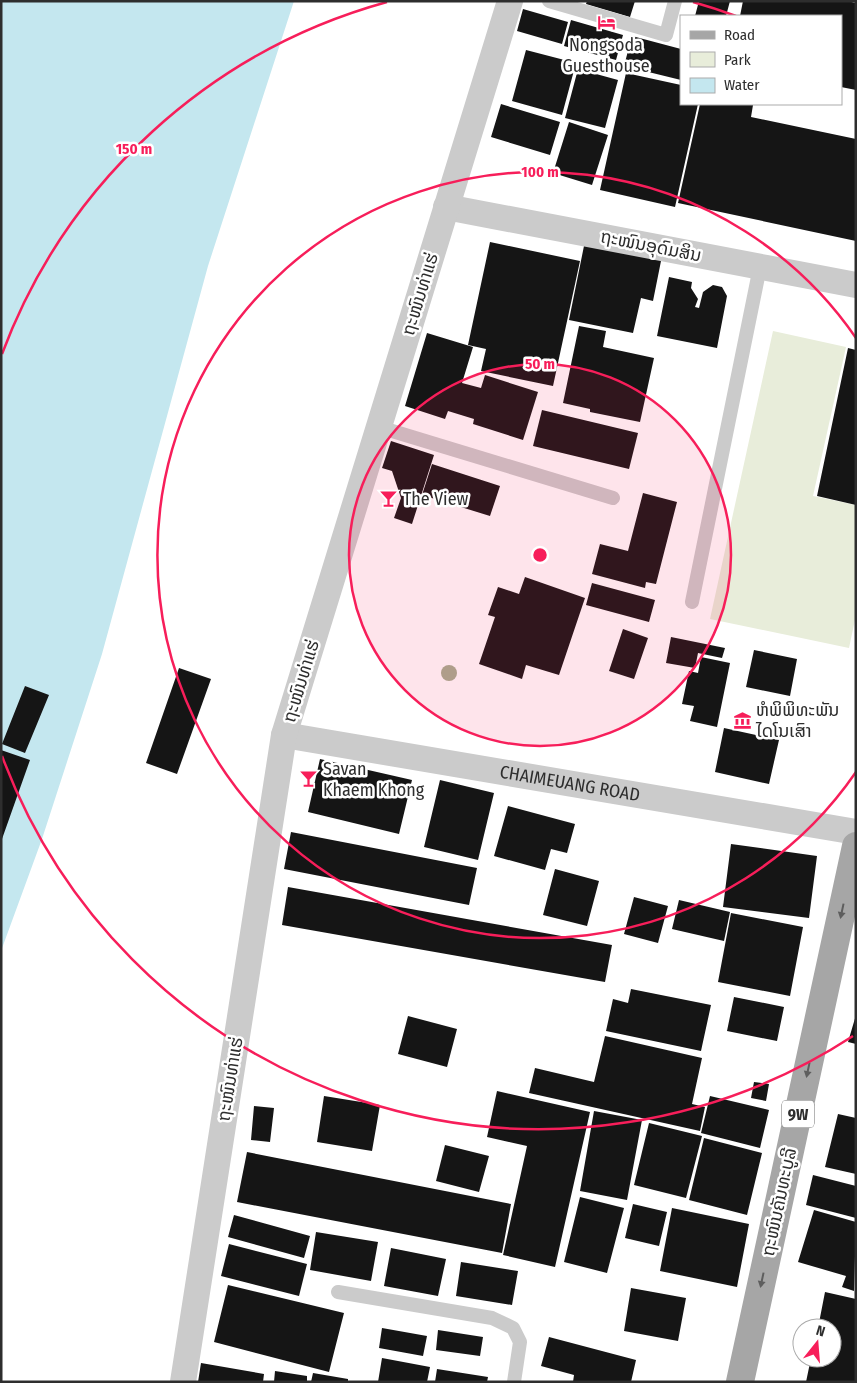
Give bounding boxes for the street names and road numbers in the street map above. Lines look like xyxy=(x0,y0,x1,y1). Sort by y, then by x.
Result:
street label: ຖະໜົນອຸດົມສິນ xyxy=(599,225,703,267)
street label: ຖະໜົນທ່າແຮ່ xyxy=(397,250,443,338)
street label: ຖະໜົນທ່າແຮ່ xyxy=(278,637,324,725)
street label: CHAIMEUANG ROAD xyxy=(498,761,642,806)
street label: ຖະໜົນທ່າແຮ່ xyxy=(212,1035,248,1123)
road number: 9W xyxy=(782,1100,814,1128)
street label: ຖະໜົນຄັນທະບູລີ xyxy=(757,1146,802,1259)

